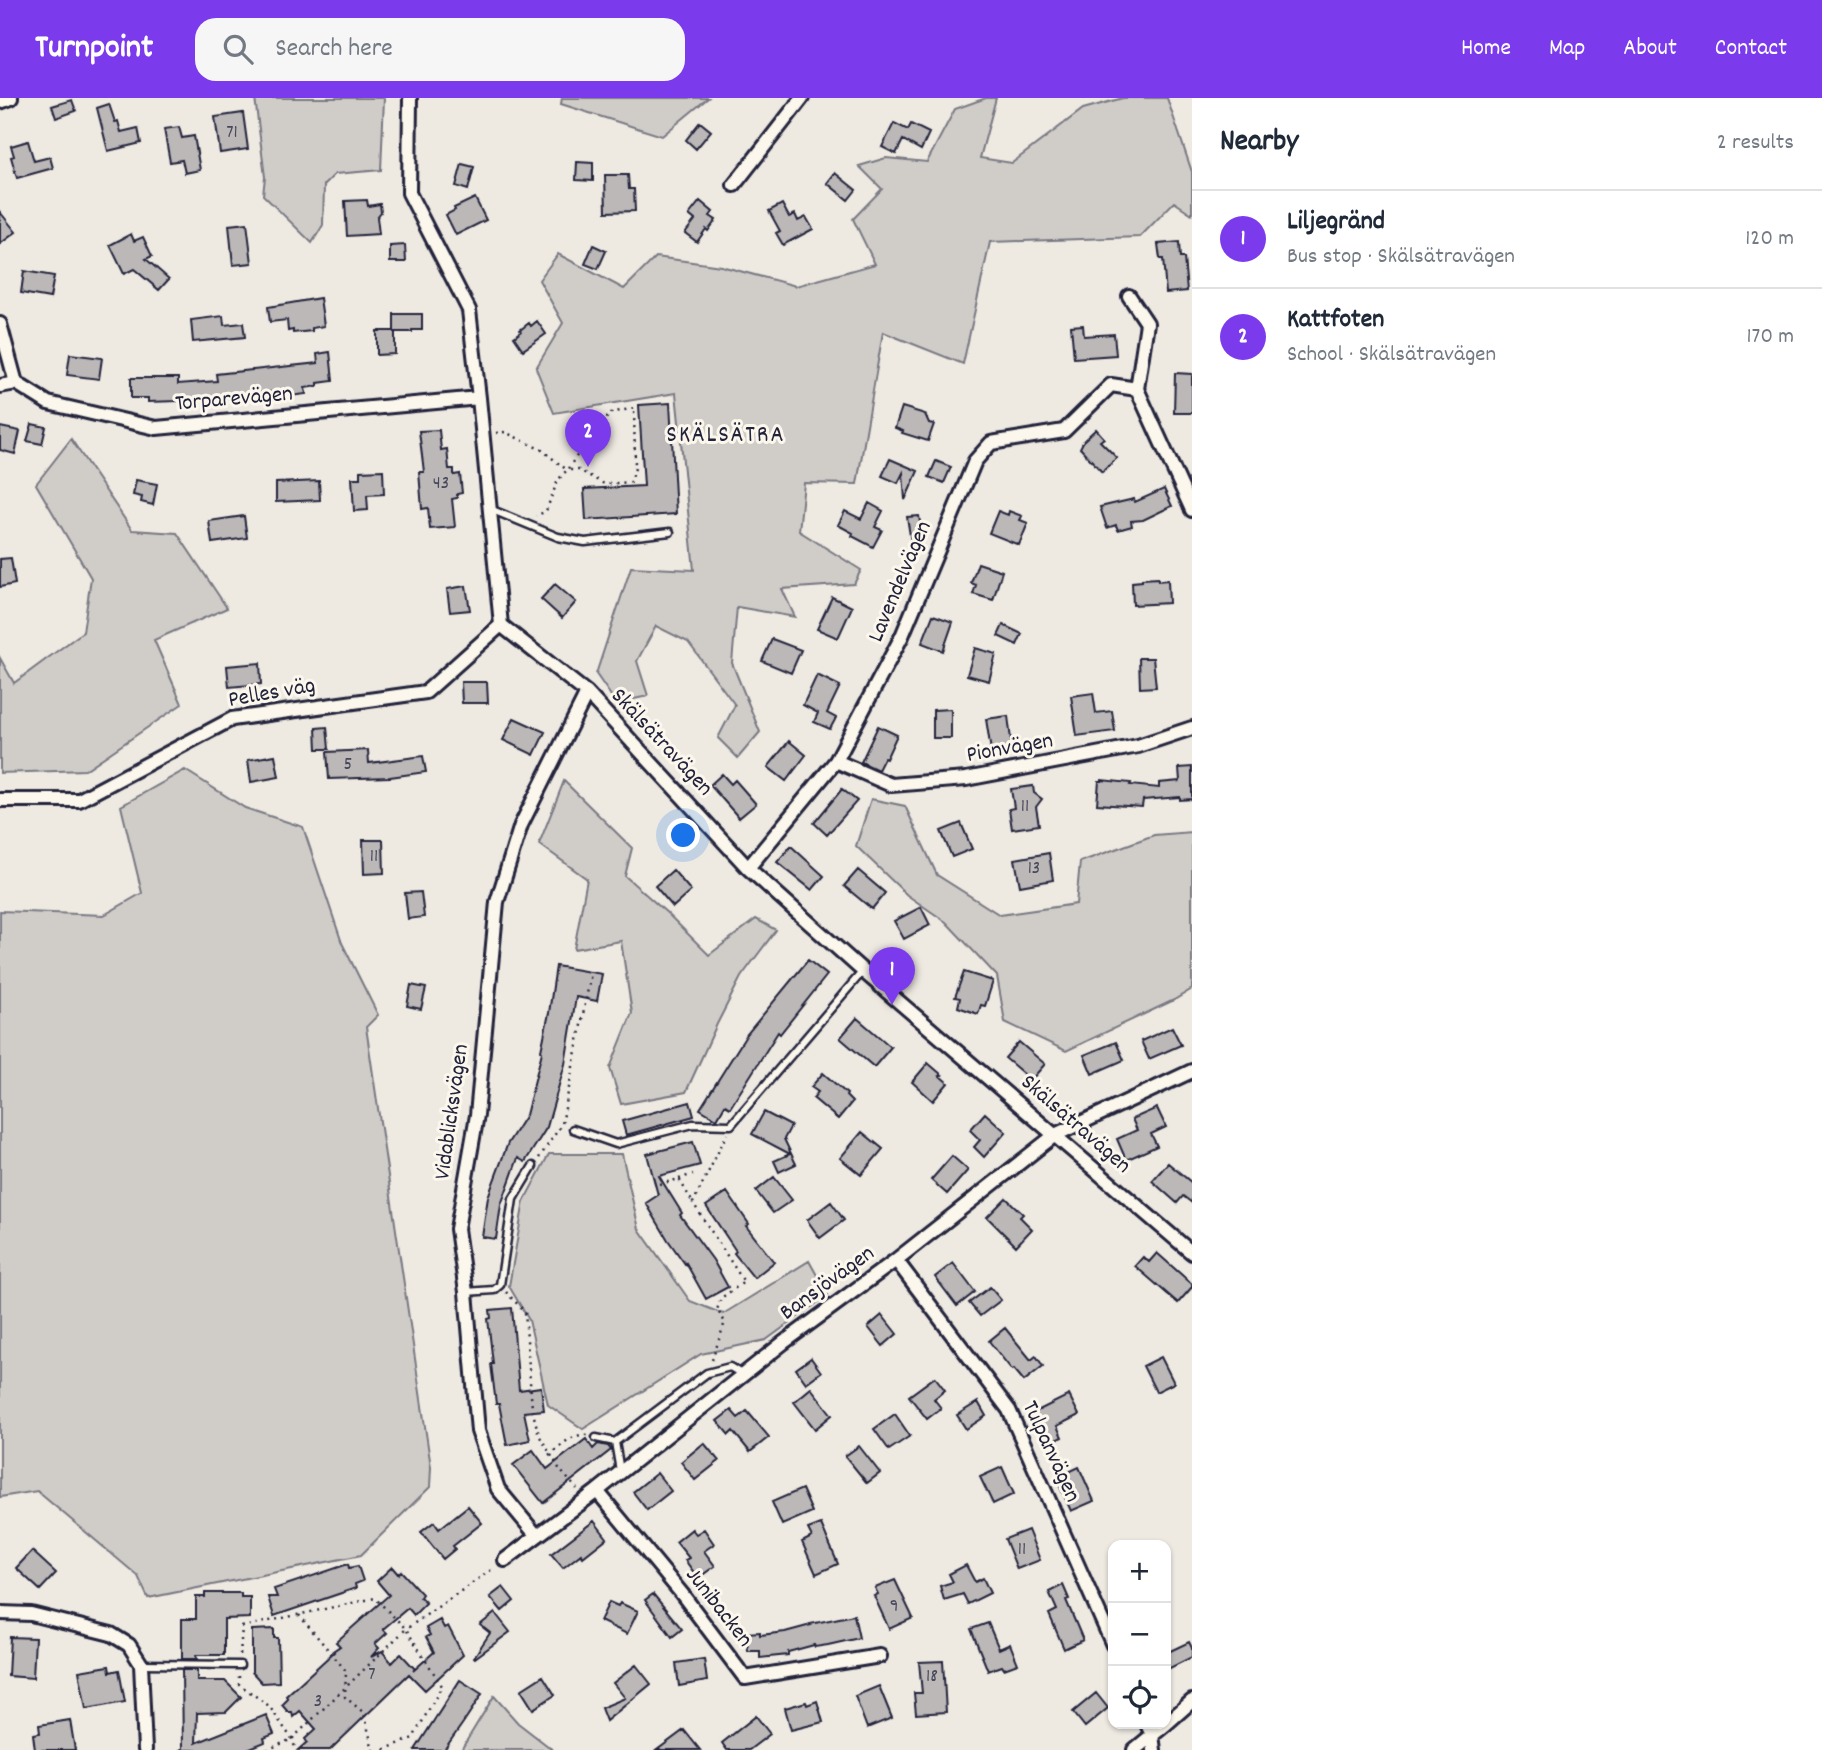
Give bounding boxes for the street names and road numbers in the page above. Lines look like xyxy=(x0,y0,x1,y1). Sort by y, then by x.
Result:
street label: Torparevägen xyxy=(174,378,294,422)
street label: Lavendelvägen xyxy=(861,516,941,648)
street label: Pelles väg xyxy=(226,670,318,718)
street label: Skälsätravägen xyxy=(602,682,720,804)
street label: Pionvägen xyxy=(964,725,1056,773)
street label: Vidablicksvägen xyxy=(427,1042,479,1182)
street label: Skälsätravägen xyxy=(1012,1067,1138,1183)
street label: Bansjövägen xyxy=(774,1238,882,1330)
street label: Tulpanvägen xyxy=(1012,1396,1088,1508)
street label: Junibacken xyxy=(676,1561,760,1655)

